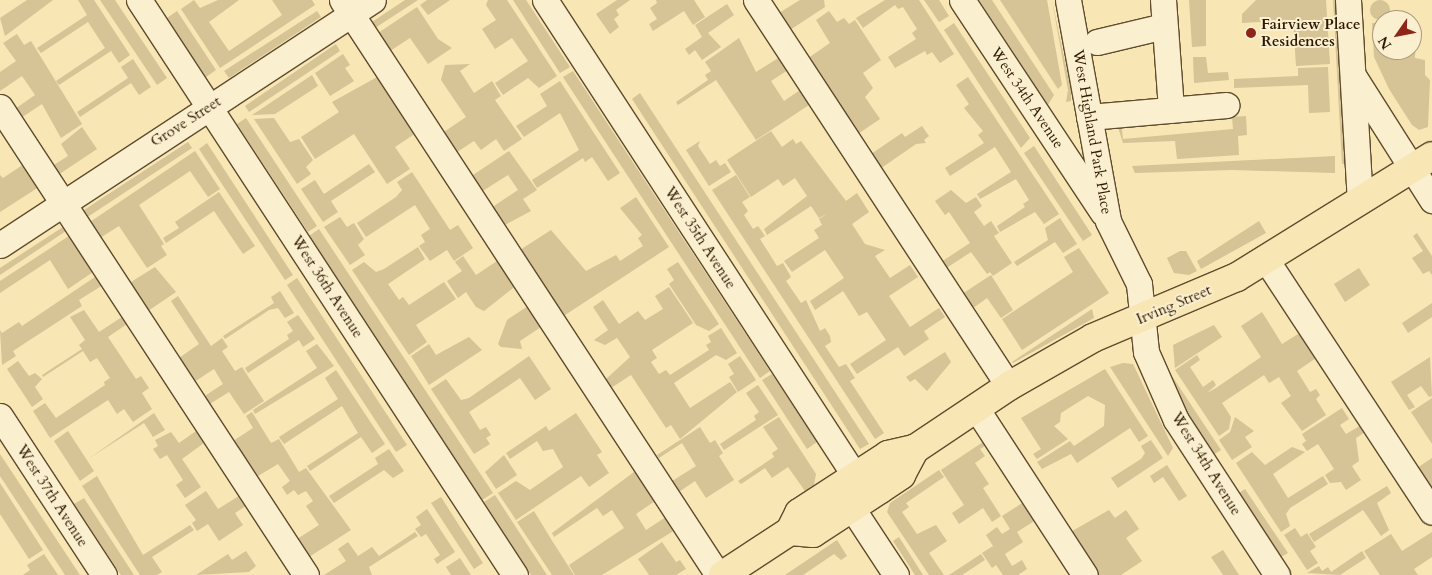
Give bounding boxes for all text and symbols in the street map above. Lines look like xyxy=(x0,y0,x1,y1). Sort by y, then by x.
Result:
north arrow xyxy=(1372,10,1422,60)
place label: Fairview Place Residences xyxy=(1261,15,1360,50)
marker: Fairview Place Residences xyxy=(1245,27,1257,39)
text: N xyxy=(1374,33,1396,53)
street label: West 34th Avenue xyxy=(986,44,1068,152)
street label: West Highland Park Place xyxy=(1069,48,1115,216)
street label: Grove Street xyxy=(148,93,224,151)
street label: West 35th Avenue xyxy=(660,184,740,292)
street label: West 36th Avenue xyxy=(287,233,367,341)
street label: Irving Street xyxy=(1134,281,1214,329)
street label: West 34th Avenue xyxy=(1167,409,1245,519)
street label: West 37th Avenue xyxy=(12,442,92,550)

